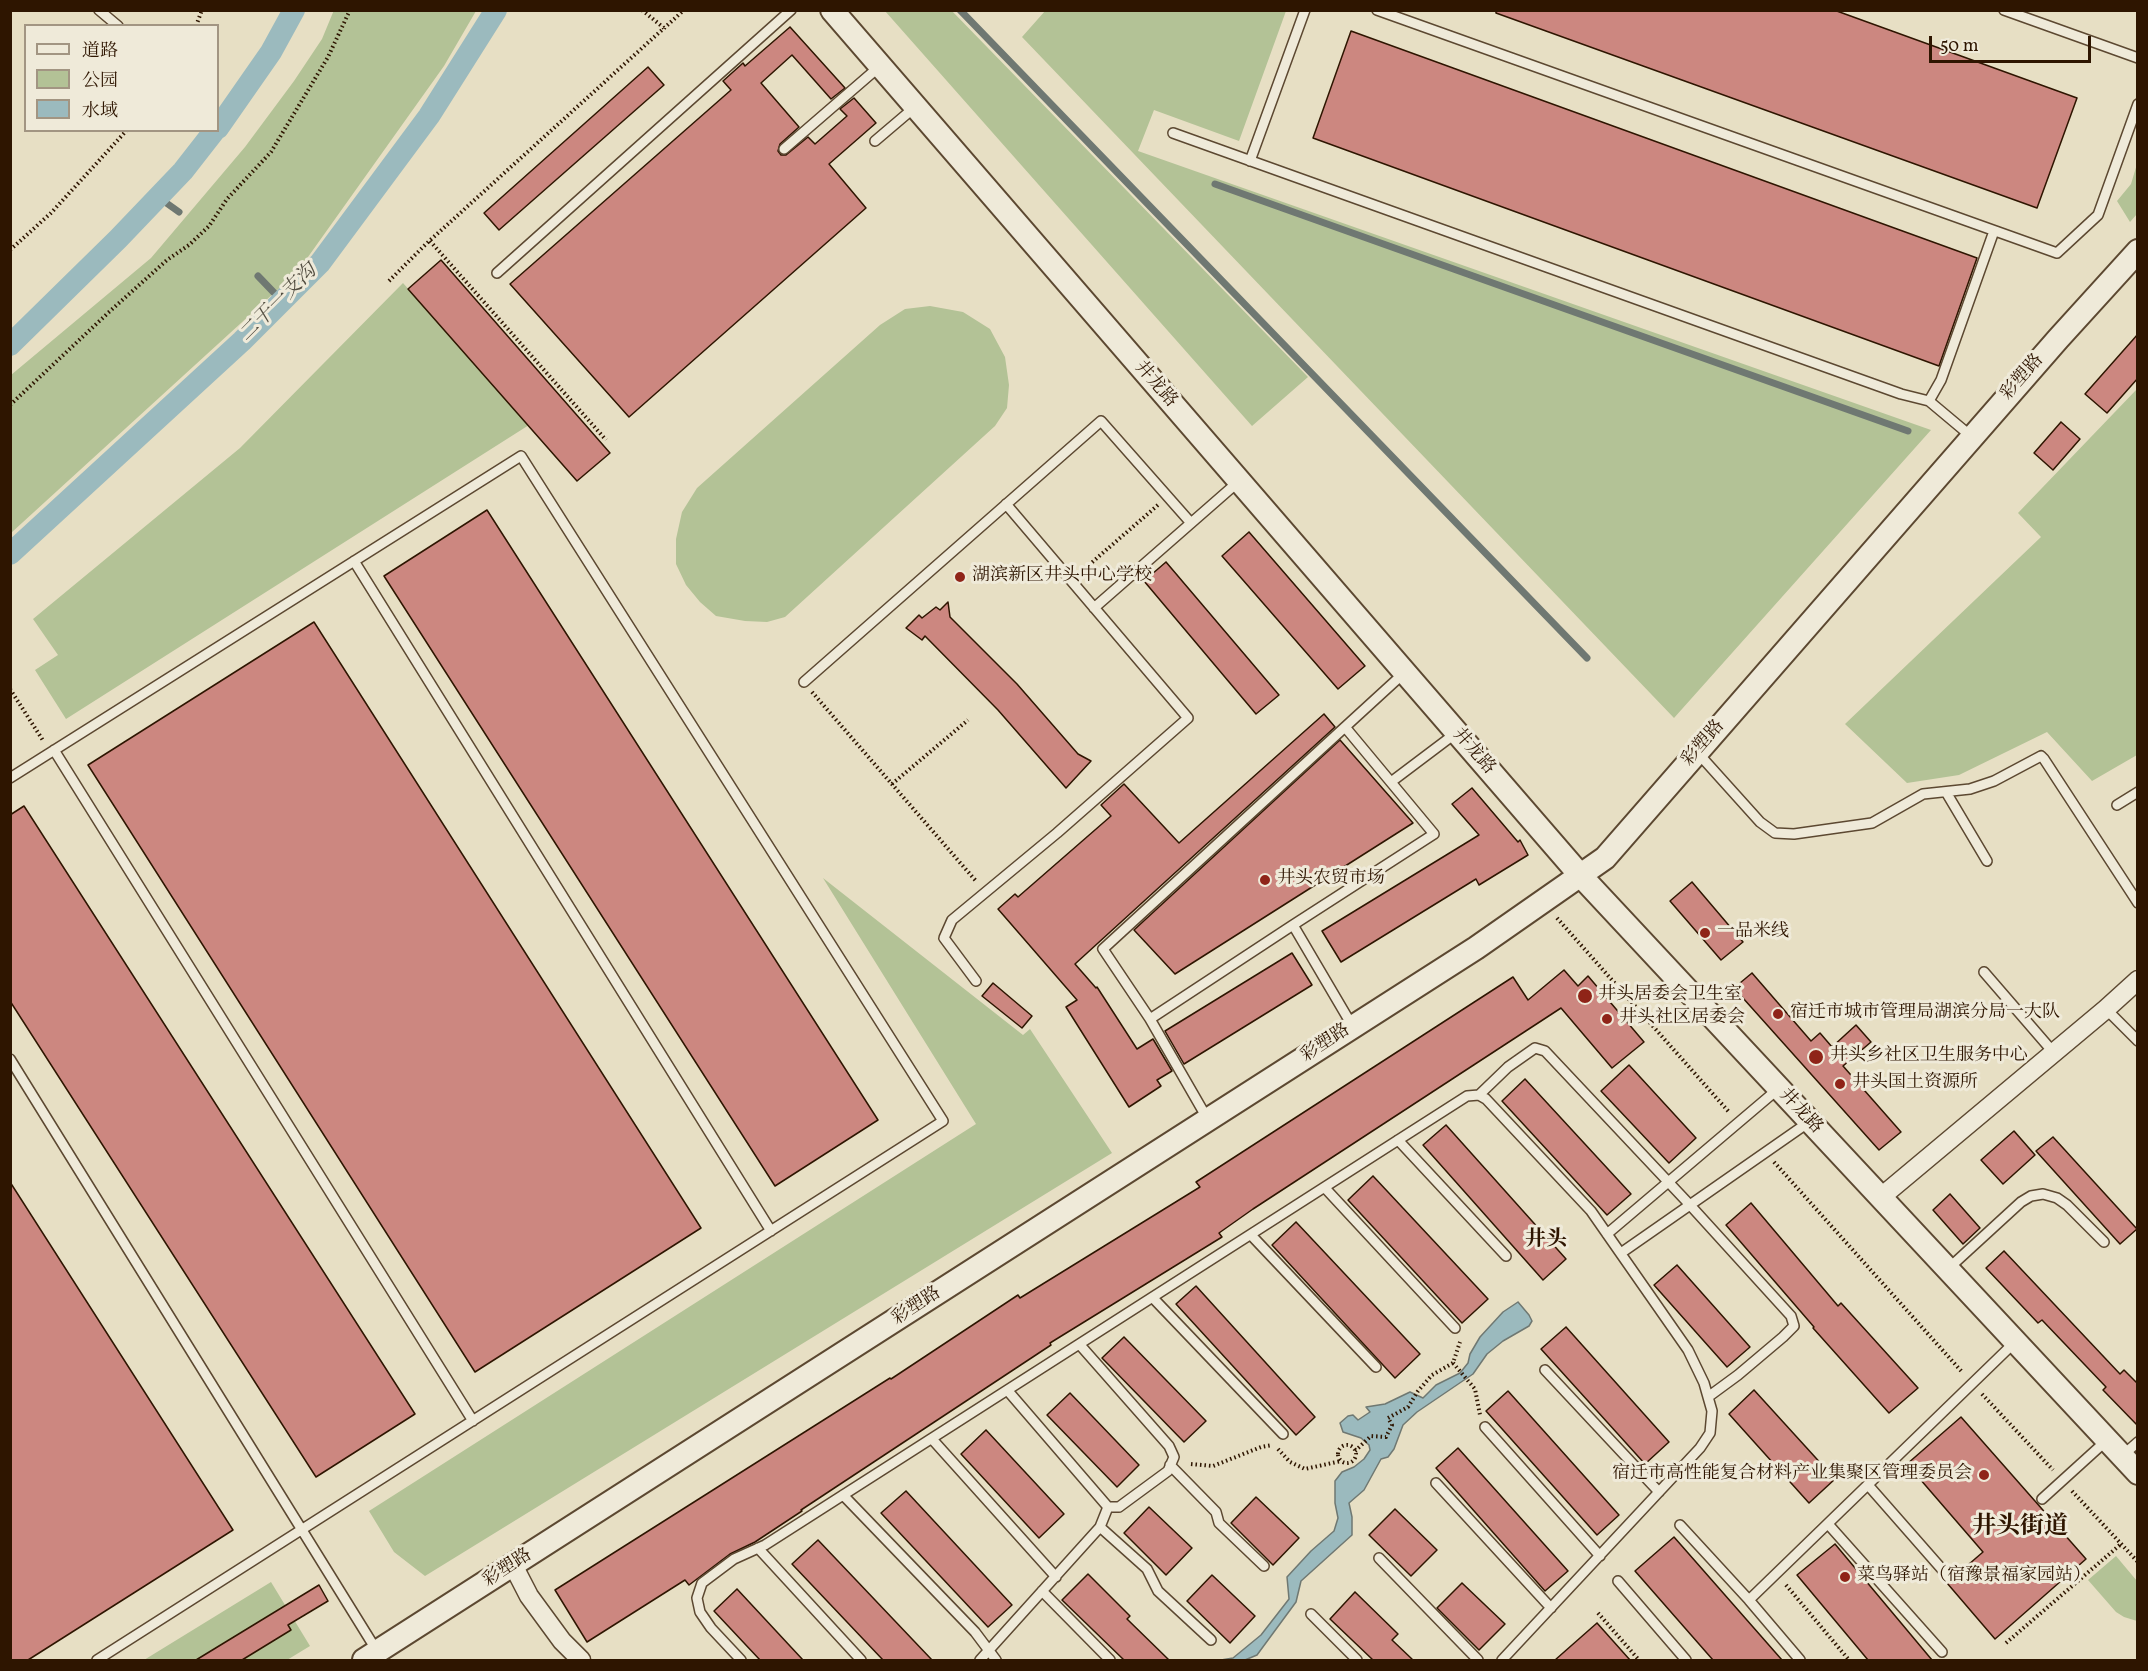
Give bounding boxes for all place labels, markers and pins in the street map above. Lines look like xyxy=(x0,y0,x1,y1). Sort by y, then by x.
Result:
place label: 湖滨新区井头中心学校 xyxy=(972,566,1152,588)
marker: 湖滨新区井头中心学校 xyxy=(953,570,967,584)
place label: 井头农贸市场 xyxy=(1277,869,1385,891)
marker: 井头农贸市场 xyxy=(1258,873,1272,887)
place label: 一品米线 xyxy=(1717,922,1789,944)
marker: 一品米线 xyxy=(1698,926,1712,940)
place label: 井头居委会卫生室 xyxy=(1598,985,1742,1007)
marker: 井头居委会卫生室 xyxy=(1576,987,1594,1005)
place label: 宿迁市城市管理局湖滨分局一大队 xyxy=(1790,1003,2060,1025)
marker: 宿迁市城市管理局湖滨分局一大队 xyxy=(1771,1007,1785,1021)
place label: 井头社区居委会 xyxy=(1619,1008,1745,1030)
marker: 井头社区居委会 xyxy=(1600,1012,1614,1026)
place label: 井头乡社区卫生服务中心 xyxy=(1830,1046,2028,1068)
marker: 井头乡社区卫生服务中心 xyxy=(1807,1048,1825,1066)
place label: 井头国土资源所 xyxy=(1852,1073,1978,1095)
marker: 井头国土资源所 xyxy=(1833,1077,1847,1091)
place label: 宿迁市高性能复合材料产业集聚区管理委员会 xyxy=(1612,1464,1972,1486)
marker: 宿迁市高性能复合材料产业集聚区管理委员会 xyxy=(1977,1468,1991,1482)
place label: 菜鸟驿站（宿豫景福家园站） xyxy=(1857,1566,2091,1588)
marker: 菜鸟驿站（宿豫景福家园站） xyxy=(1838,1570,1852,1584)

